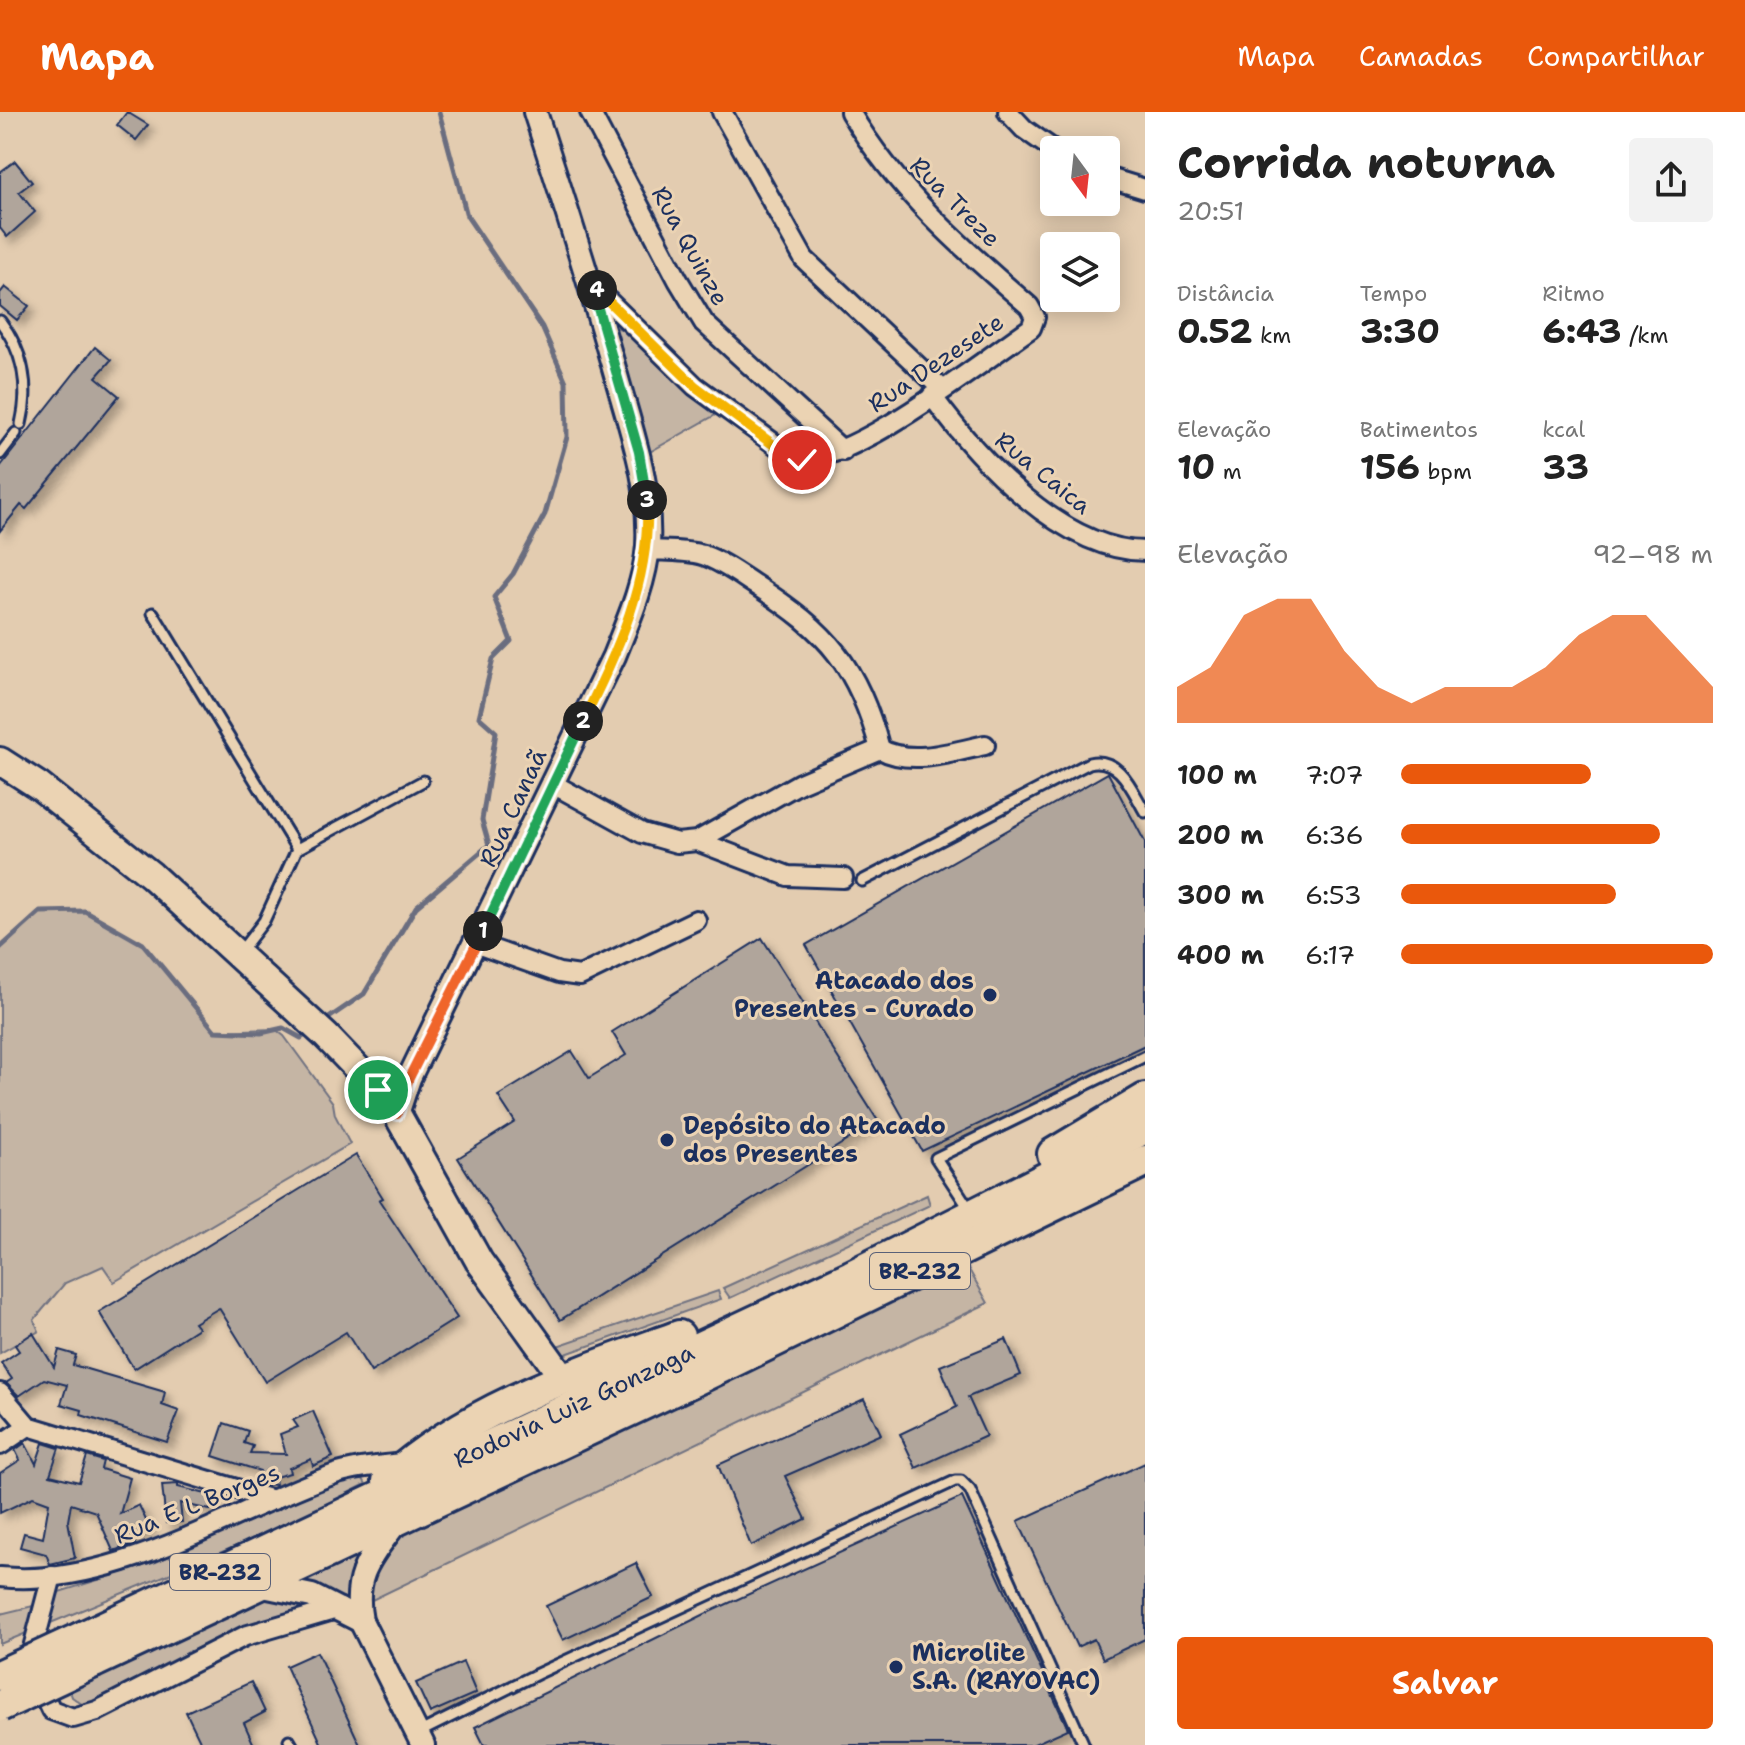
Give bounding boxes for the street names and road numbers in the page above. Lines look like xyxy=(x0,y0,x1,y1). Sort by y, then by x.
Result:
street label: Rua Treze xyxy=(903,150,1007,254)
street label: Rua Quinze xyxy=(644,181,736,311)
street label: Rua Dezesete xyxy=(862,306,1010,420)
street label: Rua Caica xyxy=(988,424,1098,522)
street label: Rua Canaã xyxy=(472,744,554,872)
road number: BR-232 xyxy=(870,1253,970,1289)
street label: Rodovia Luiz Gonzaga xyxy=(449,1336,699,1476)
street label: Rua E L Borges xyxy=(110,1456,284,1552)
road number: BR-232 xyxy=(170,1554,270,1590)

